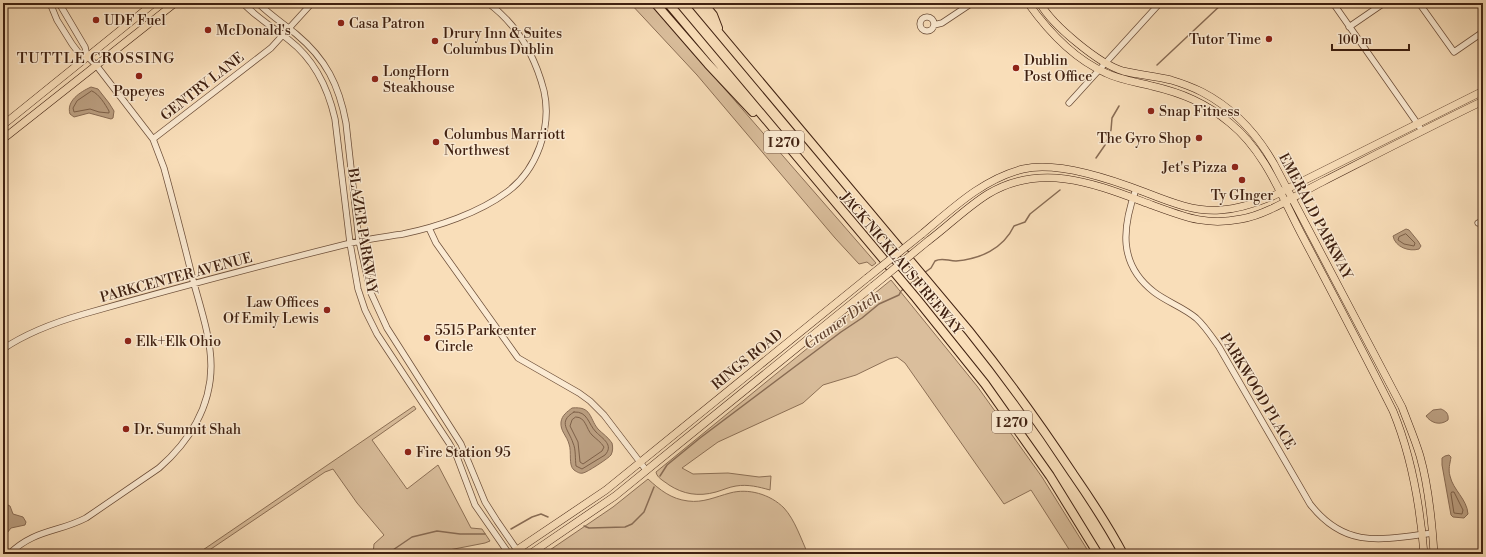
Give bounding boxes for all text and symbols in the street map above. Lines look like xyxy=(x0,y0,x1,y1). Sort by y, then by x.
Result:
place label: UDF Fuel xyxy=(104,12,166,30)
marker: UDF Fuel xyxy=(91,15,101,25)
place label: Casa Patron xyxy=(349,15,425,33)
marker: Casa Patron xyxy=(336,18,346,28)
place label: McDonald's xyxy=(216,22,291,40)
marker: McDonald's xyxy=(203,25,213,35)
place label: Drury Inn & Suites Columbus Dublin xyxy=(443,25,562,59)
scale bar xyxy=(1332,26,1409,52)
place label: Tutor Time xyxy=(1189,31,1261,49)
text: 100 m xyxy=(1338,33,1372,48)
marker: Tutor Time xyxy=(1264,34,1274,44)
marker: Drury Inn & Suites Columbus Dublin xyxy=(430,36,440,46)
district label: TUTTLE CROSSING xyxy=(17,49,175,68)
street label: GENTRY LANE xyxy=(157,49,248,125)
place label: Dublin Post Office xyxy=(1024,52,1092,86)
place label: LongHorn Steakhouse xyxy=(383,63,455,97)
marker: Dublin Post Office xyxy=(1011,63,1021,73)
marker: Popeyes xyxy=(134,71,144,81)
marker: LongHorn Steakhouse xyxy=(370,74,380,84)
place label: Popeyes xyxy=(113,83,165,101)
place label: Snap Fitness xyxy=(1159,103,1240,121)
marker: Snap Fitness xyxy=(1146,106,1156,116)
place label: Columbus Marriott Northwest xyxy=(444,126,565,160)
place label: The Gyro Shop xyxy=(1097,130,1191,148)
road number: I 270 xyxy=(764,131,804,153)
marker: The Gyro Shop xyxy=(1194,133,1204,143)
marker: Columbus Marriott Northwest xyxy=(431,137,441,147)
street label: EMERALD PARKWAY xyxy=(1274,150,1356,284)
place label: Jet's Pizza xyxy=(1161,159,1228,177)
marker: Jet's Pizza xyxy=(1230,162,1240,172)
street label: BLAZER PARKWAY xyxy=(343,166,381,296)
marker: Ty GInger xyxy=(1237,175,1247,185)
place label: Ty GInger xyxy=(1211,187,1273,205)
street label: JACK NICKLAUS FREEWAY xyxy=(836,188,967,339)
street label: PARKCENTER AVENUE xyxy=(98,249,255,307)
water label: Cramer Ditch xyxy=(800,287,885,354)
place label: Law Offices Of Emily Lewis xyxy=(223,294,319,328)
marker: Law Offices Of Emily Lewis xyxy=(322,305,332,315)
place label: 5515 Parkcenter Circle xyxy=(435,322,536,356)
street label: RINGS ROAD xyxy=(708,325,787,394)
street label: PARKWOOD PLACE xyxy=(1215,330,1299,453)
place label: Elk+Elk Ohio xyxy=(136,333,221,351)
marker: 5515 Parkcenter Circle xyxy=(422,333,432,343)
marker: Elk+Elk Ohio xyxy=(123,336,133,346)
road number: I 270 xyxy=(992,411,1032,433)
place label: Dr. Summit Shah xyxy=(134,421,242,439)
marker: Dr. Summit Shah xyxy=(121,424,131,434)
place label: Fire Station 95 xyxy=(416,444,511,462)
marker: Fire Station 95 xyxy=(403,447,413,457)

